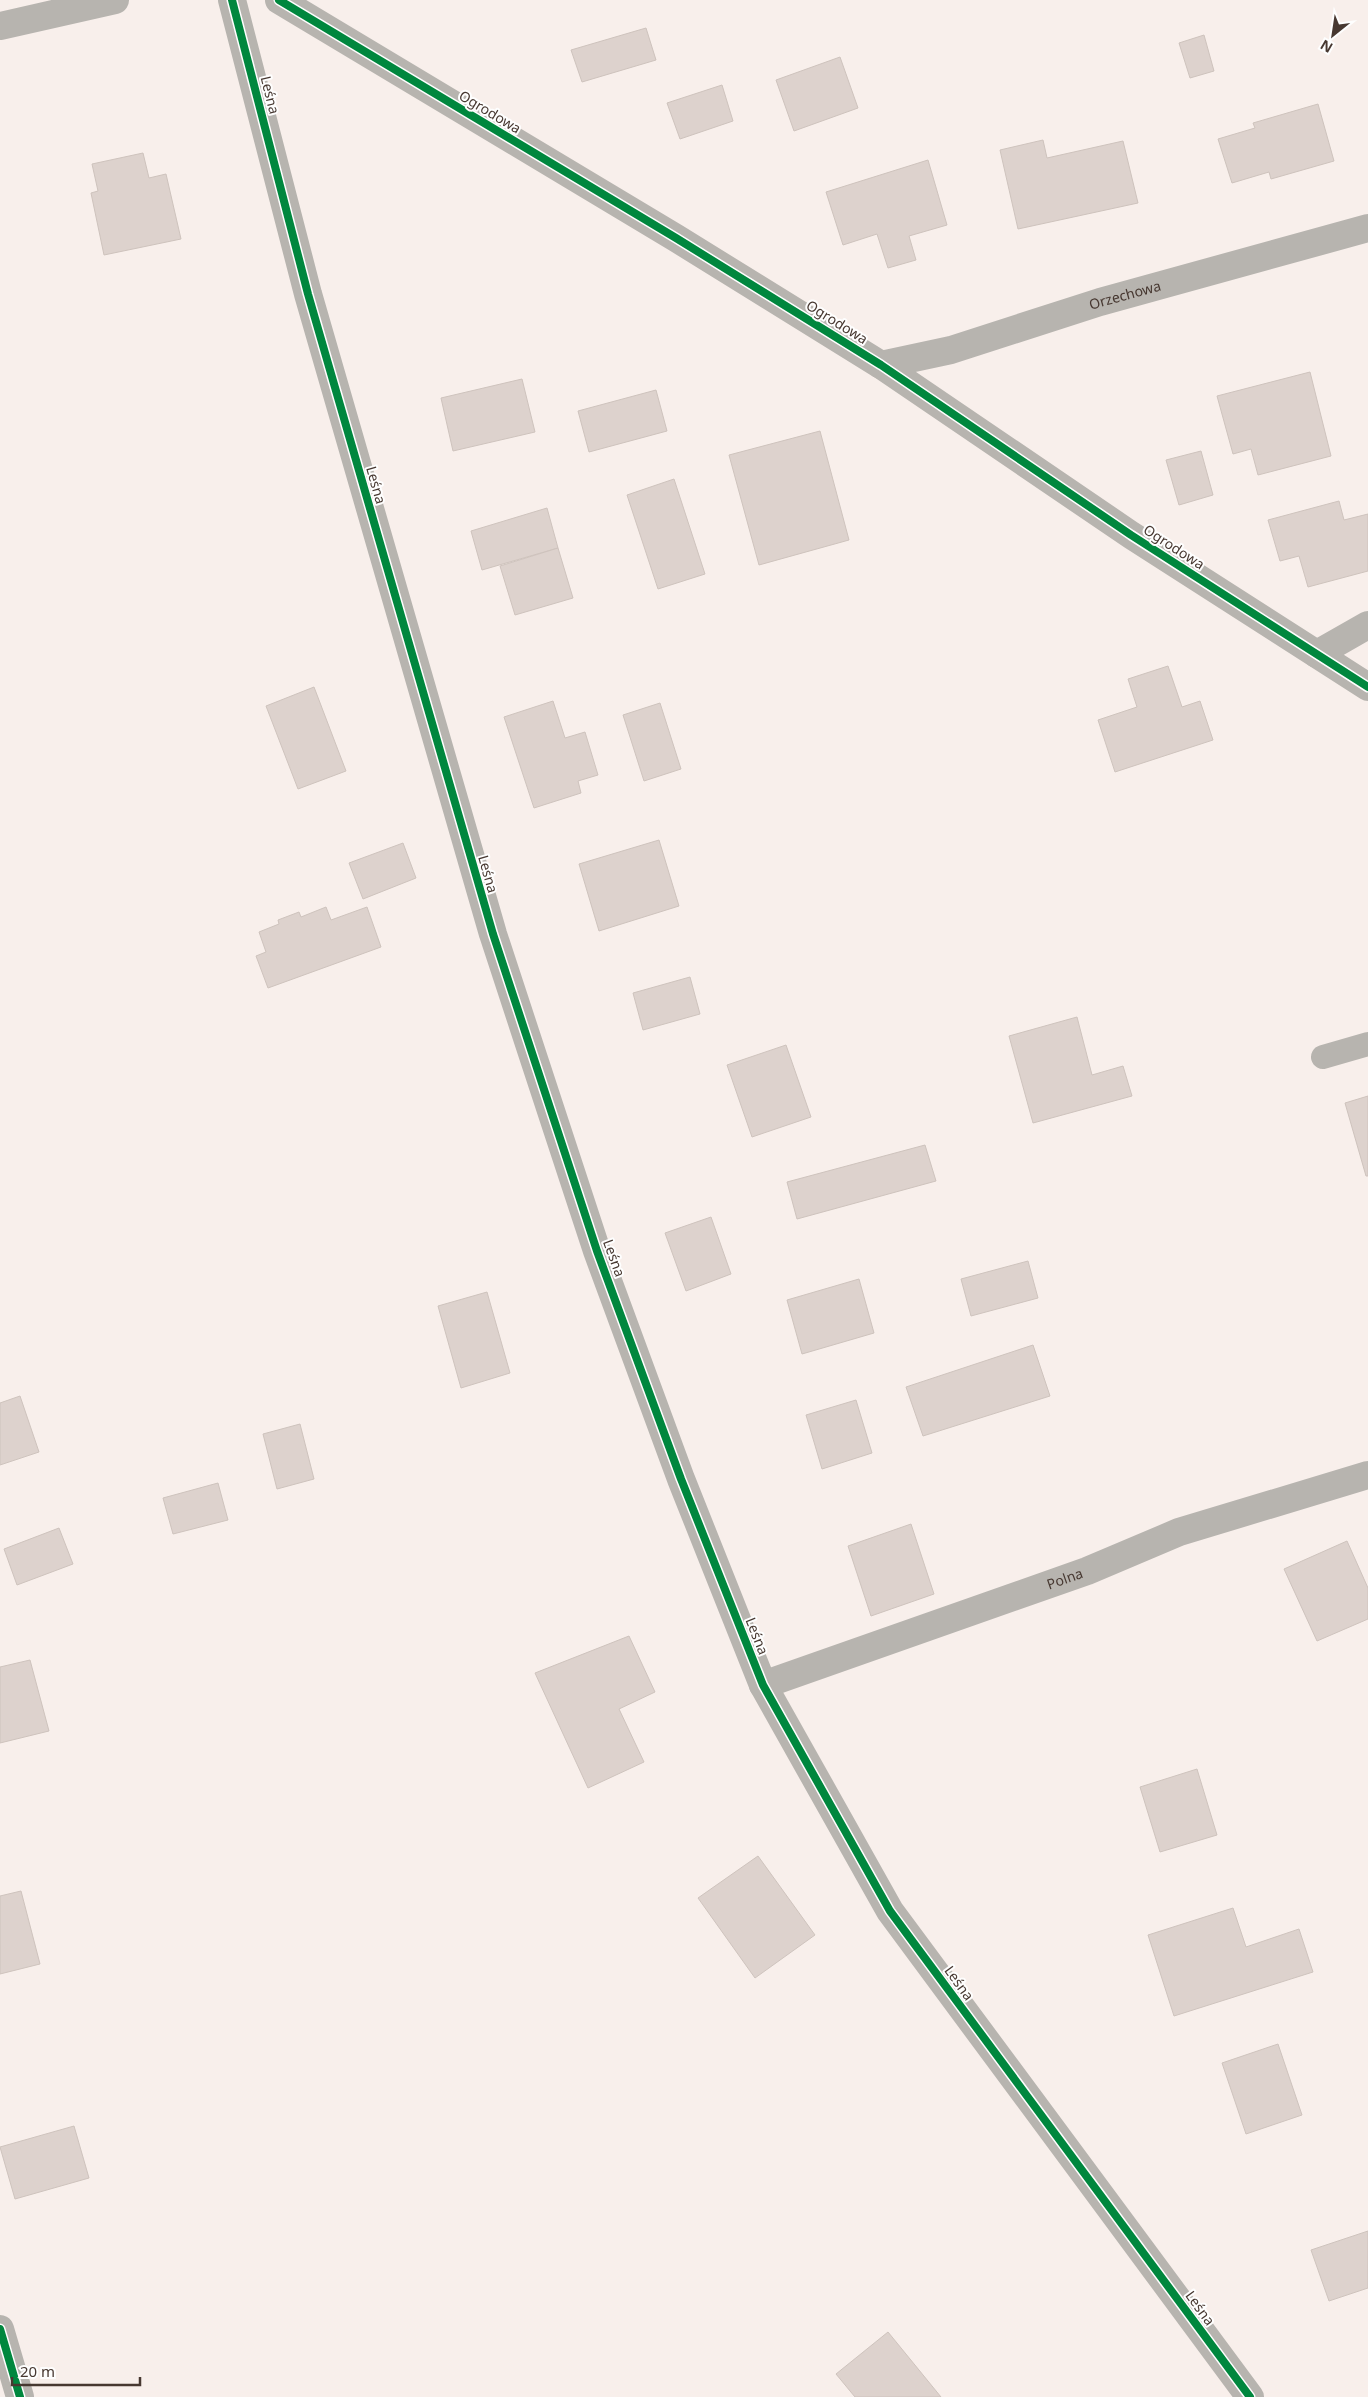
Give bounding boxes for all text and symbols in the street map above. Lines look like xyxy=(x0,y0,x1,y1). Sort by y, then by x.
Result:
north arrow xyxy=(1308,10,1358,60)
text: N xyxy=(1317,36,1336,58)
street label: Leśna xyxy=(257,74,284,116)
street label: Ogrodowa xyxy=(456,86,525,138)
street label: Orzechowa xyxy=(1086,276,1163,314)
street label: Ogrodowa xyxy=(803,295,872,348)
street label: Leśna xyxy=(362,464,391,506)
street label: Ogrodowa xyxy=(1140,520,1208,573)
street label: Leśna xyxy=(474,853,503,895)
street label: Leśna xyxy=(599,1237,630,1279)
street label: Polna xyxy=(1044,1563,1085,1593)
street label: Leśna xyxy=(741,1614,773,1657)
street label: Leśna xyxy=(940,1962,978,2004)
street label: Leśna xyxy=(1181,2287,1219,2329)
scale bar xyxy=(12,2354,140,2386)
text: 20 m xyxy=(20,2361,55,2381)

